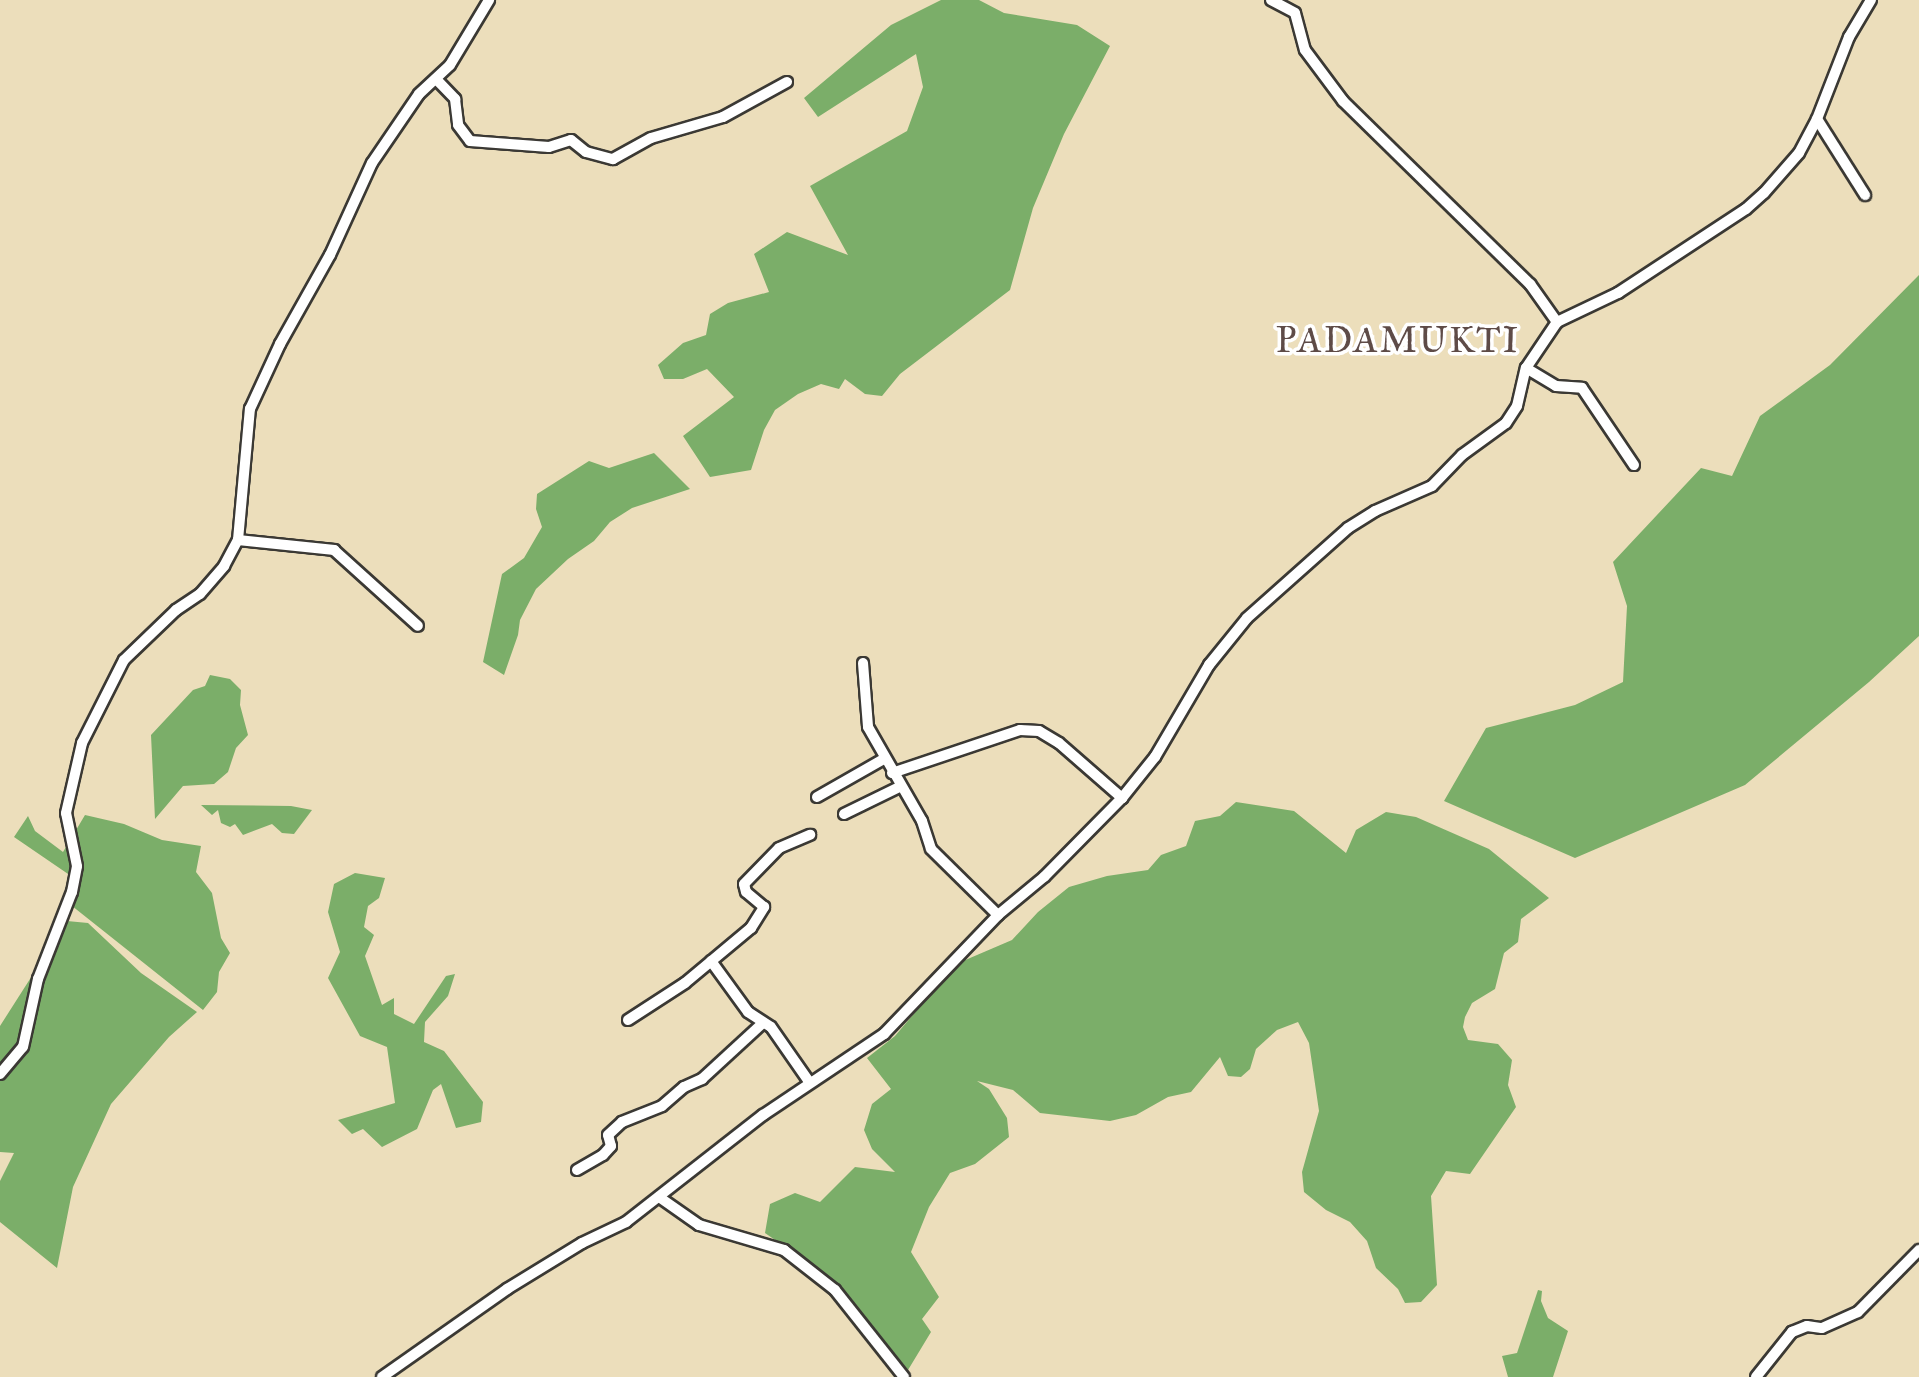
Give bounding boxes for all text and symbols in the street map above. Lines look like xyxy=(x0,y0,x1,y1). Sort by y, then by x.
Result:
district label: PADAMUKTI xyxy=(1276,319,1520,363)

